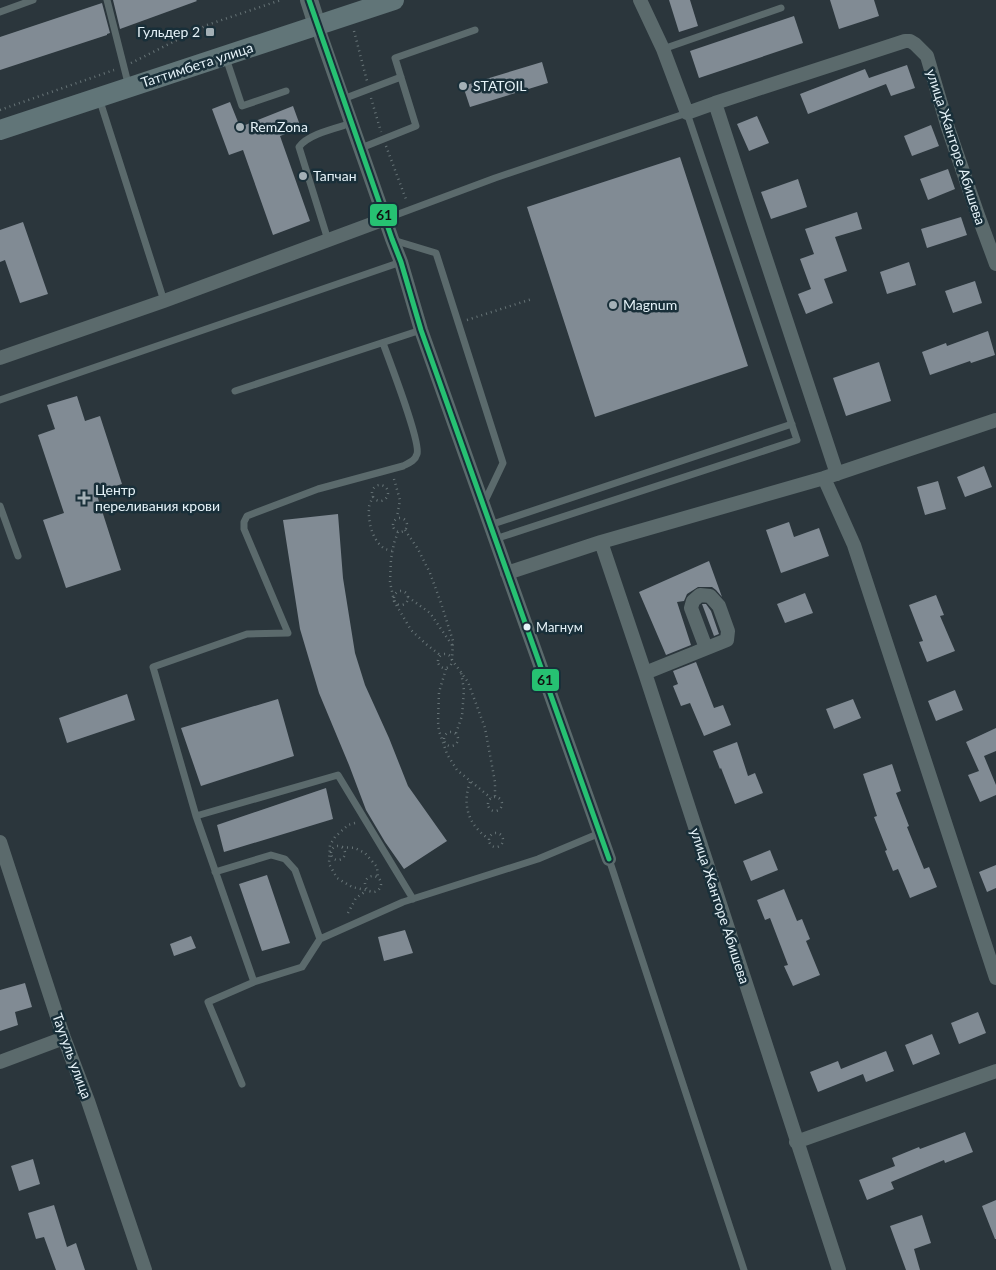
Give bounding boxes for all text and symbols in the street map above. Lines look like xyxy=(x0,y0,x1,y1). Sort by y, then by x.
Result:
place label: Гульдер 2 xyxy=(137,23,200,40)
marker: Гульдер 2 xyxy=(204,26,216,38)
street label: Таттимбета улица xyxy=(139,38,255,91)
street label: улица Жанторе Абишева xyxy=(923,67,990,227)
place label: STATOIL xyxy=(473,77,527,94)
marker: STATOIL xyxy=(457,80,469,92)
place label: RemZona xyxy=(250,118,308,135)
marker: RemZona xyxy=(234,121,246,133)
place label: Тапчан xyxy=(313,167,357,184)
marker: Тапчан xyxy=(297,170,309,182)
line badge: 61 xyxy=(369,203,398,227)
text: 61 xyxy=(376,206,392,223)
place label: Magnum xyxy=(623,296,677,313)
marker: Magnum xyxy=(607,299,619,311)
place label: Центр переливания крови xyxy=(95,481,220,514)
marker: Центр переливания крови xyxy=(77,491,91,505)
place label: Магнум xyxy=(536,619,583,635)
marker: Магнум xyxy=(522,622,532,632)
line badge: 61 xyxy=(531,668,560,692)
text: 61 xyxy=(537,671,553,688)
street label: улица Жанторе Абишева xyxy=(687,826,754,986)
street label: Таугуль улица xyxy=(49,1011,96,1101)

